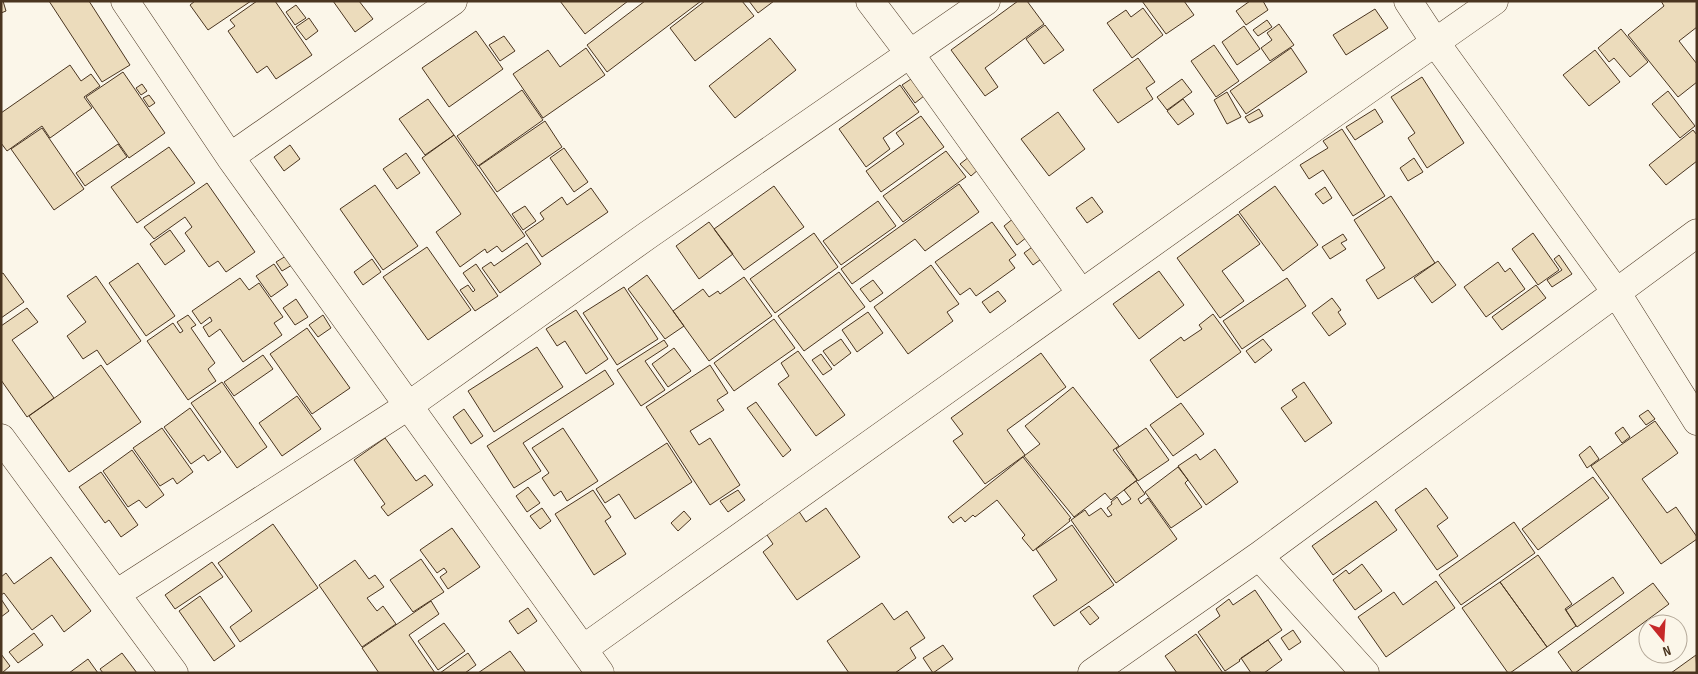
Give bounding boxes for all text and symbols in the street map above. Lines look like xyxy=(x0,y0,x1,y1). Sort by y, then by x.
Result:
north arrow xyxy=(1638,614,1688,664)
text: N xyxy=(1661,642,1673,660)

